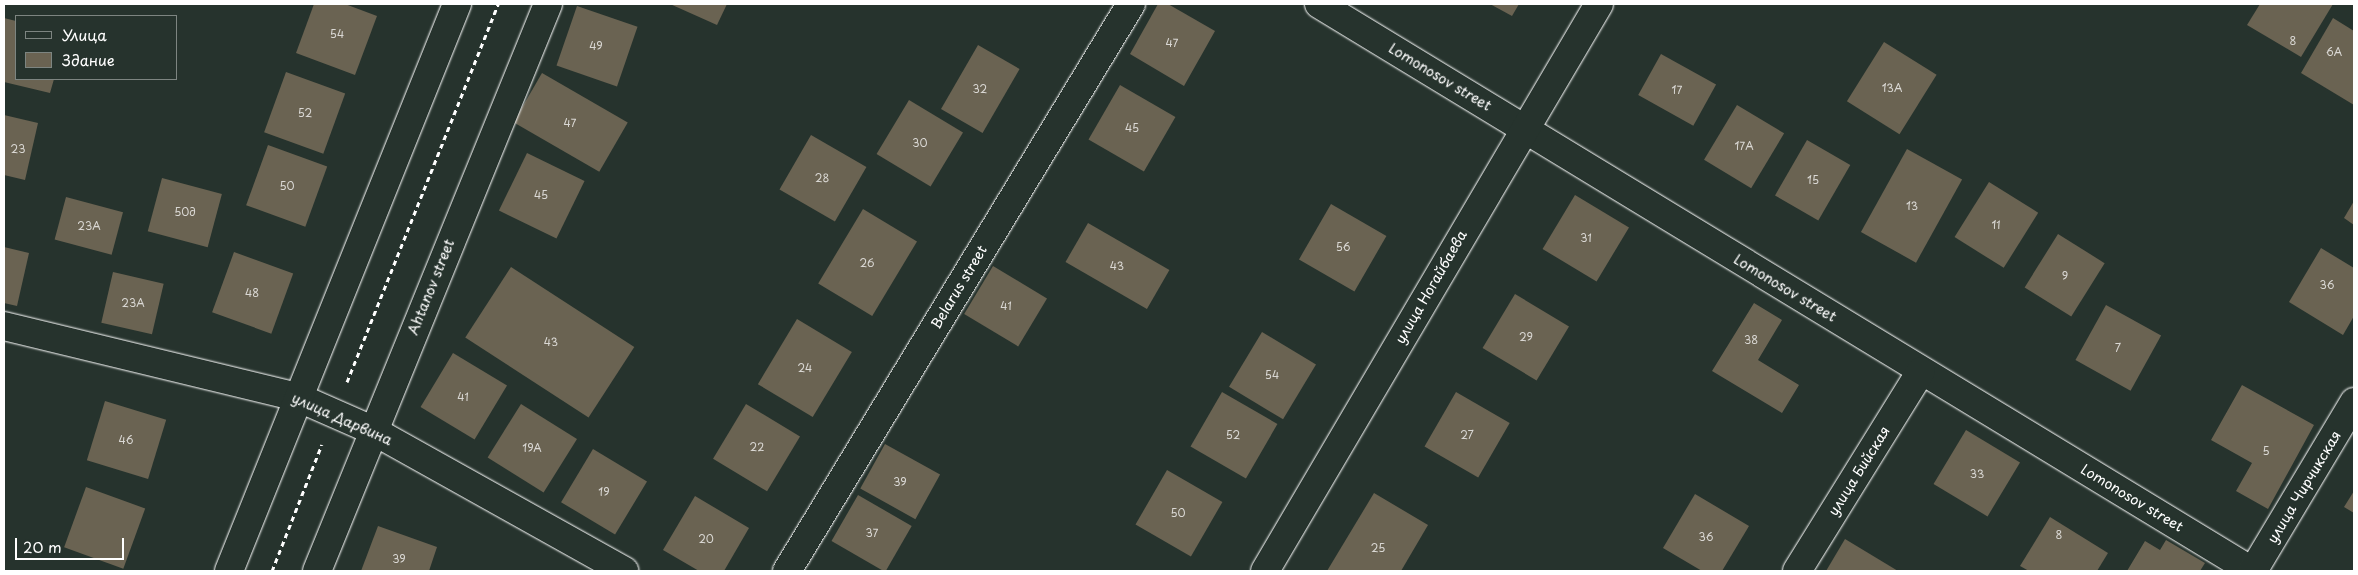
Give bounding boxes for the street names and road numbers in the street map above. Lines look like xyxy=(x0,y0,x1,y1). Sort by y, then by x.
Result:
street label: Lomonosov street xyxy=(1386,40,1494,114)
street label: улица Ногайбаева xyxy=(1391,227,1471,347)
street label: Ahtanov street xyxy=(404,237,458,337)
street label: Belarus street xyxy=(927,242,991,332)
street label: Lomonosov street xyxy=(1731,251,1839,325)
street label: улица Дарвина xyxy=(289,389,395,449)
street label: улица Бийская xyxy=(1825,423,1893,519)
street label: улица Чирчикская xyxy=(2264,428,2344,546)
street label: Lomonosov street xyxy=(2078,461,2186,535)

